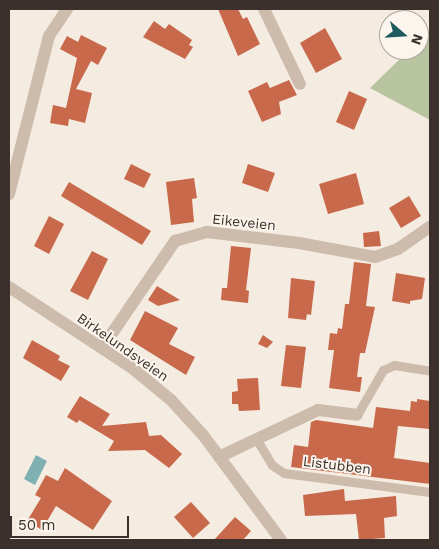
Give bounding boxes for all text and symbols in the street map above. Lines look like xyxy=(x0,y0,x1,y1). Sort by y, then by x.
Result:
north arrow xyxy=(379,10,429,60)
text: N xyxy=(408,32,426,47)
street label: Eikeveien xyxy=(211,210,277,234)
street label: Birkelundsveien xyxy=(74,309,172,385)
street label: Listubben xyxy=(302,453,372,477)
scale bar xyxy=(12,506,131,538)
text: 50 m xyxy=(18,516,55,534)

